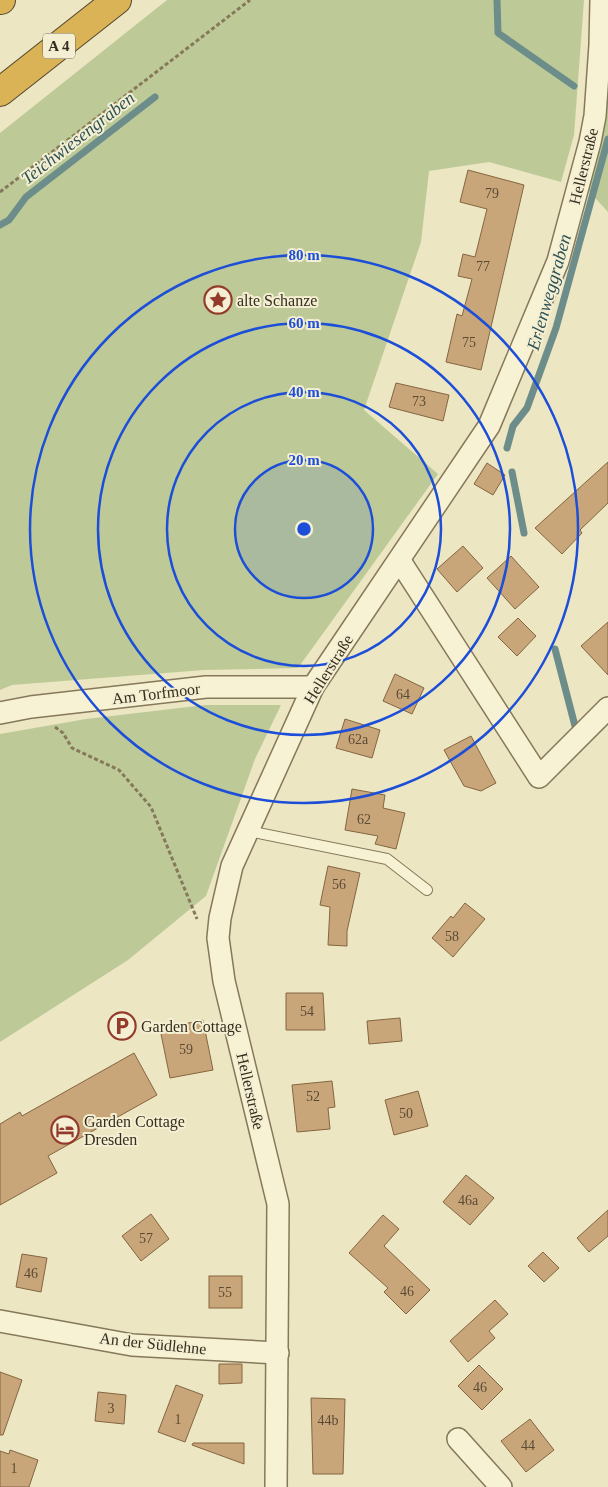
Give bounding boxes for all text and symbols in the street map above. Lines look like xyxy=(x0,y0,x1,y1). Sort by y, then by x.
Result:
road number: A 4 xyxy=(43,34,75,58)
water label: Teichwiesengraben xyxy=(17,88,139,188)
street label: Hellerstraße xyxy=(566,126,601,206)
house number: 79 xyxy=(485,186,499,201)
water label: Erlenweggraben xyxy=(523,232,575,353)
text: 80 m xyxy=(288,247,320,263)
house number: 77 xyxy=(476,259,490,274)
place icon: alte Schanze xyxy=(203,285,233,315)
place label: alte Schanze xyxy=(237,292,317,309)
text: 60 m xyxy=(288,315,320,331)
house number: 75 xyxy=(462,335,476,350)
text: 40 m xyxy=(288,384,320,400)
house number: 73 xyxy=(412,394,426,409)
text: 20 m xyxy=(288,452,320,468)
centre of rings xyxy=(295,520,313,538)
street label: Hellerstraße xyxy=(300,632,356,707)
street label: Am Torfmoor xyxy=(111,680,202,707)
house number: 64 xyxy=(396,687,410,702)
house number: 62a xyxy=(348,732,369,747)
house number: 62 xyxy=(357,812,371,827)
house number: 56 xyxy=(332,877,346,892)
house number: 58 xyxy=(445,929,459,944)
house number: 54 xyxy=(300,1004,314,1019)
parking icon: Garden Cottage xyxy=(107,1011,137,1041)
place label: Garden Cottage xyxy=(141,1018,242,1036)
house number: 59 xyxy=(179,1042,193,1057)
street label: Hellerstraße xyxy=(233,1051,268,1131)
house number: 52 xyxy=(306,1089,320,1104)
house number: 50 xyxy=(399,1106,413,1121)
place label: Garden Cottage Dresden xyxy=(84,1113,185,1148)
hotel icon: Garden Cottage Dresden xyxy=(50,1115,80,1145)
house number: 46a xyxy=(458,1193,479,1208)
house number: 57 xyxy=(139,1231,153,1246)
house number: 46 xyxy=(24,1266,38,1281)
house number: 46 xyxy=(400,1284,414,1299)
house number: 55 xyxy=(218,1285,232,1300)
street label: An der Südlehne xyxy=(99,1329,207,1358)
house number: 46 xyxy=(473,1380,487,1395)
house number: 3 xyxy=(108,1401,115,1416)
house number: 1 xyxy=(175,1412,182,1427)
house number: 44b xyxy=(318,1413,339,1428)
house number: 44 xyxy=(521,1438,535,1453)
house number: 1 xyxy=(11,1461,18,1476)

